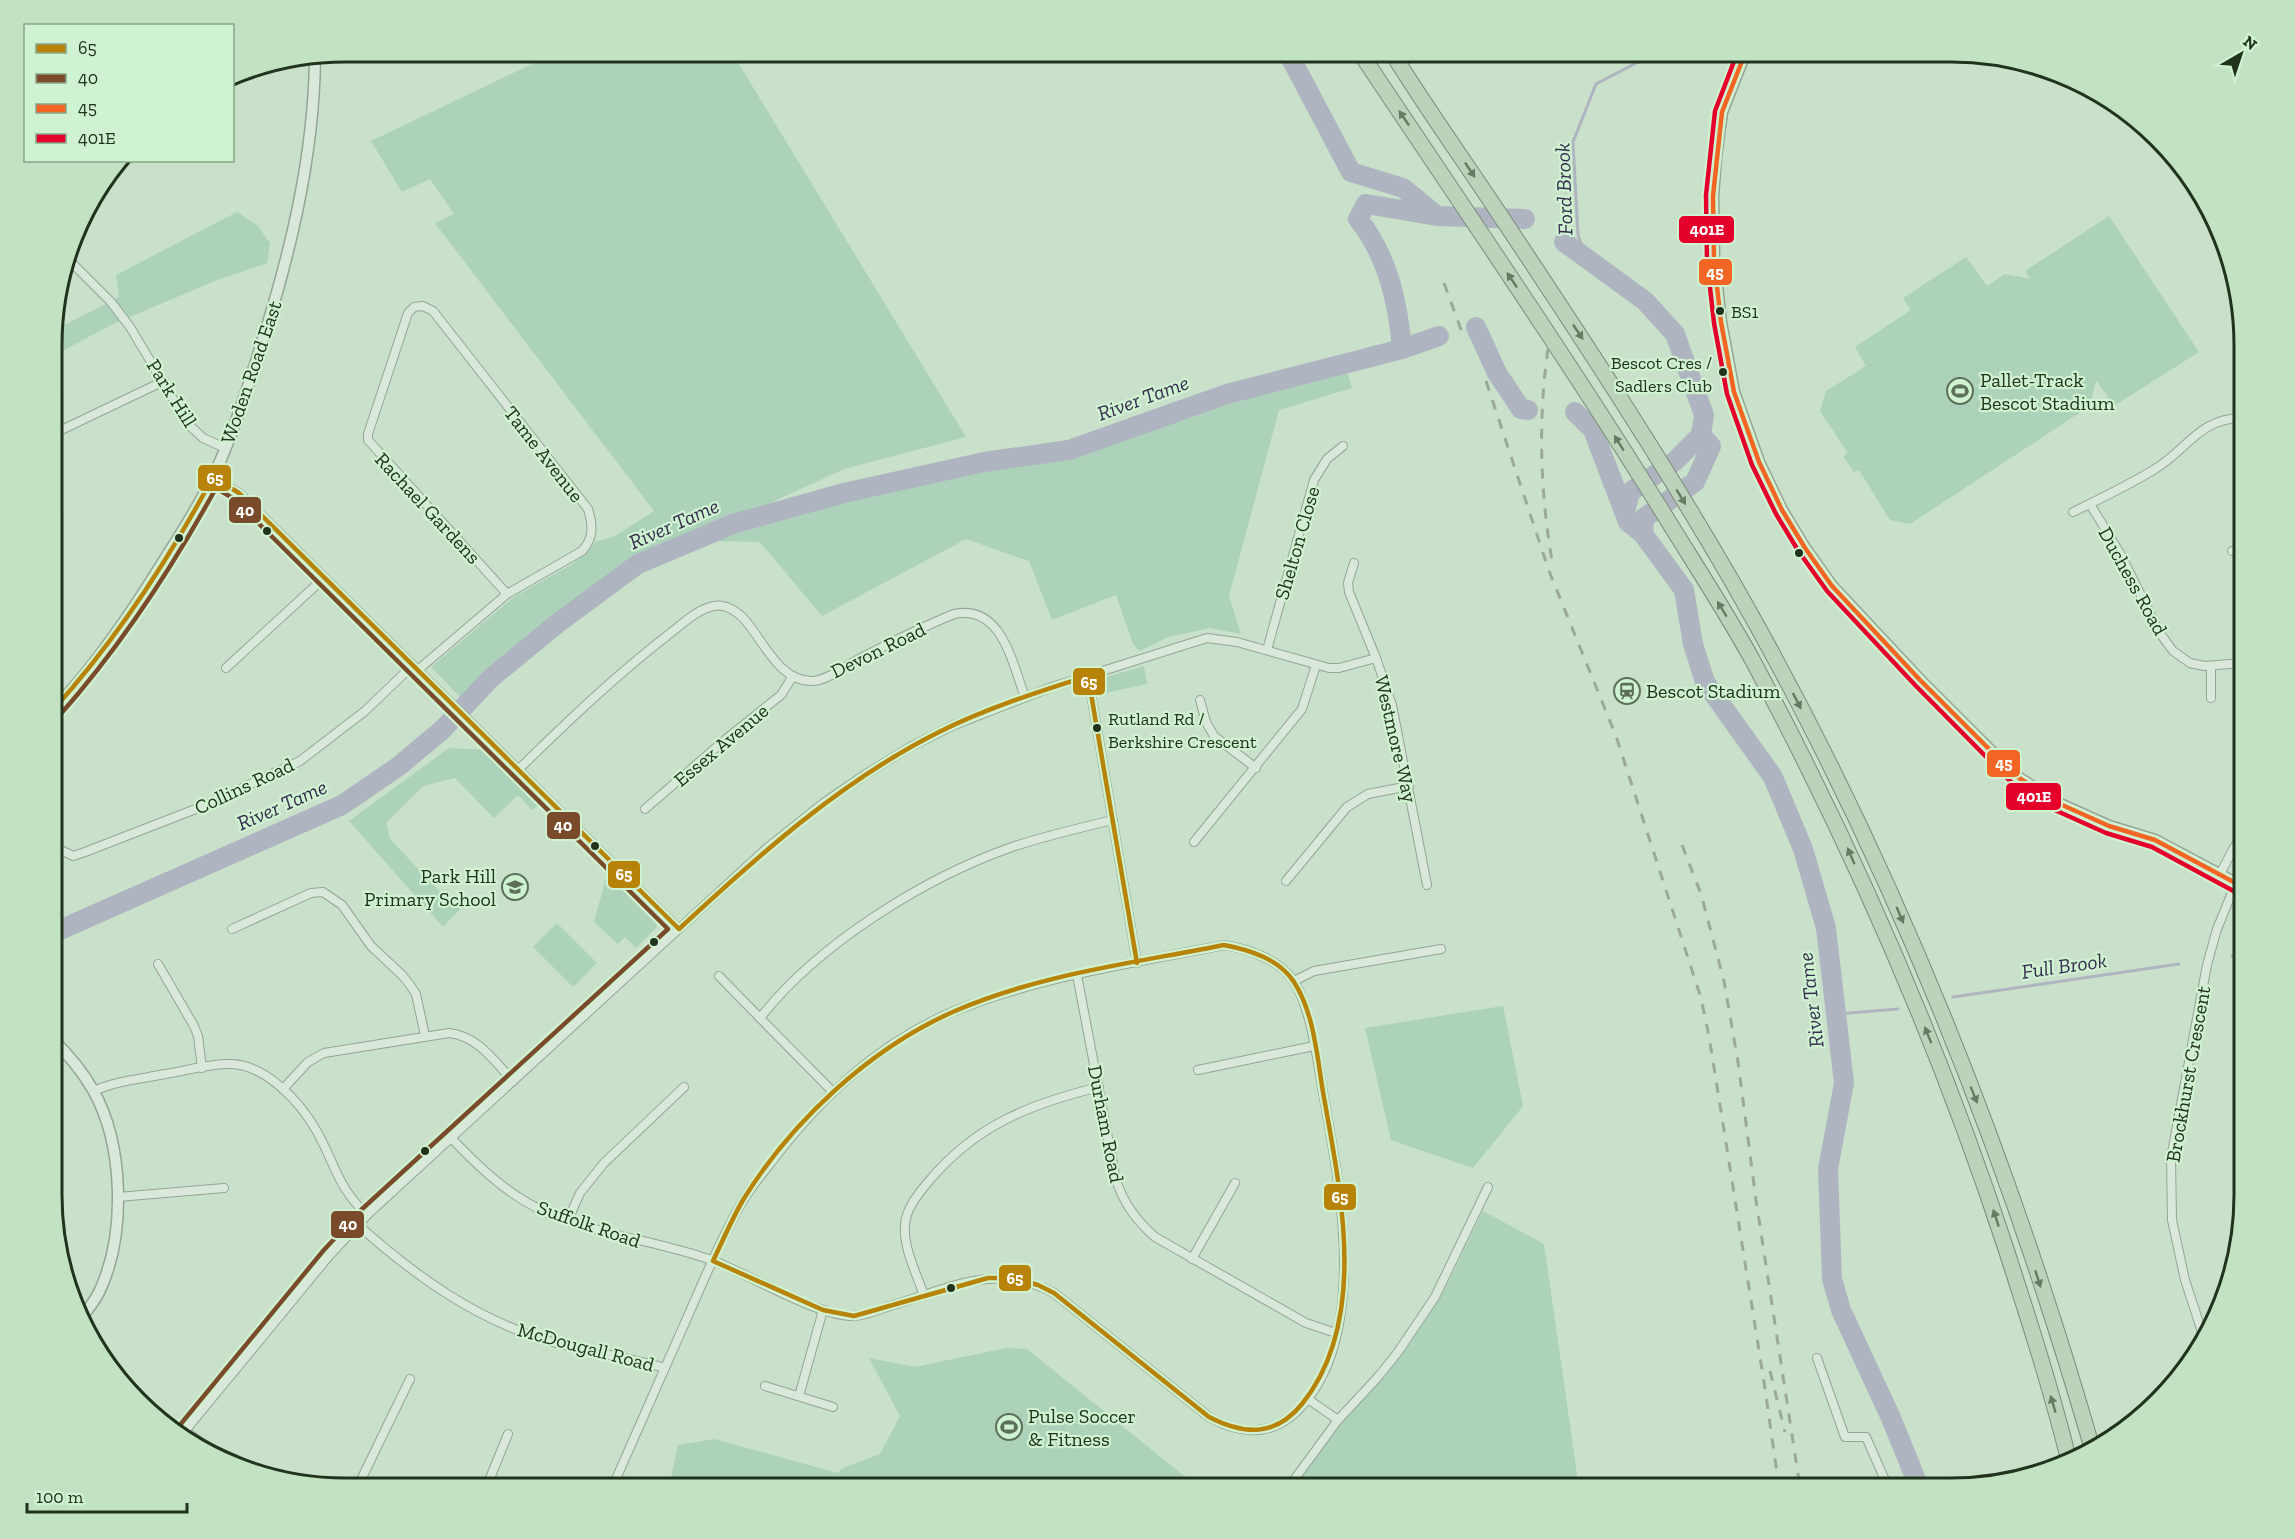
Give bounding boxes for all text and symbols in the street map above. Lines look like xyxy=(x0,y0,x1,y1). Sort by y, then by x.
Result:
legend xyxy=(24,24,234,162)
north arrow xyxy=(2211,24,2271,84)
text: N xyxy=(2239,32,2261,54)
text: 65 xyxy=(78,37,97,59)
text: 40 xyxy=(78,67,98,89)
text: 45 xyxy=(78,97,97,119)
one-way arrow xyxy=(1398,110,1409,126)
text: 401E xyxy=(78,127,116,149)
water label: Ford Brook xyxy=(1549,142,1578,236)
one-way arrow xyxy=(1464,161,1475,178)
line badge: 401E xyxy=(1678,215,1735,244)
text: 401E xyxy=(1690,220,1724,239)
line badge: 45 xyxy=(1698,258,1733,286)
text: 45 xyxy=(1706,263,1724,282)
one-way arrow xyxy=(1507,272,1518,288)
street label: Woden Road East xyxy=(215,297,287,447)
place label: BS1 xyxy=(1731,301,1758,323)
marker: BS1 xyxy=(1714,305,1726,317)
one-way arrow xyxy=(1572,324,1583,340)
place label: Bescot Cres / Sadlers Club xyxy=(1611,352,1712,397)
street label: Park Hill xyxy=(142,355,202,431)
marker: Bescot Cres / Sadlers Club xyxy=(1717,366,1729,378)
place label: Pallet-Track Bescot Stadium xyxy=(1980,368,2115,415)
water label: River Tame xyxy=(1094,369,1192,426)
sports icon: Pallet-Track Bescot Stadium xyxy=(1945,376,1975,406)
street label: Tame Avenue xyxy=(499,401,589,507)
one-way arrow xyxy=(1614,435,1625,451)
street label: Rachael Gardens xyxy=(370,447,486,569)
line badge: 65 xyxy=(197,464,232,492)
text: 65 xyxy=(207,469,223,488)
street label: Shelton Close xyxy=(1269,483,1325,603)
one-way arrow xyxy=(1676,489,1687,505)
water label: River Tame xyxy=(625,493,723,554)
line badge: 40 xyxy=(228,496,262,524)
text: 40 xyxy=(236,501,254,520)
street label: Duchess Road xyxy=(2093,523,2173,639)
unlabelled marker xyxy=(261,525,273,537)
unlabelled marker xyxy=(173,532,185,544)
unlabelled marker xyxy=(1793,547,1805,559)
one-way arrow xyxy=(1716,601,1727,617)
street label: Devon Road xyxy=(827,617,929,683)
line badge: 65 xyxy=(1072,667,1106,696)
text: 65 xyxy=(1081,673,1097,692)
street label: Westmore Way xyxy=(1370,673,1422,806)
station icon: Bescot Stadium xyxy=(1612,676,1642,706)
place label: Bescot Stadium xyxy=(1646,679,1781,703)
one-way arrow xyxy=(1792,693,1802,710)
street label: Essex Avenue xyxy=(669,699,773,791)
place label: Rutland Rd / Berkshire Crescent xyxy=(1108,708,1257,753)
marker: Rutland Rd / Berkshire Crescent xyxy=(1091,722,1103,734)
line badge: 45 xyxy=(1986,749,2021,778)
street label: Collins Road xyxy=(190,752,298,820)
text: 45 xyxy=(1995,754,2013,773)
water label: River Tame xyxy=(233,774,331,835)
line badge: 401E xyxy=(2005,782,2062,811)
text: 401E xyxy=(2017,787,2051,806)
line badge: 40 xyxy=(546,811,581,840)
text: 40 xyxy=(554,816,572,835)
unlabelled marker xyxy=(589,840,601,852)
one-way arrow xyxy=(1846,847,1855,865)
line badge: 65 xyxy=(607,860,641,889)
place label: Park Hill Primary School xyxy=(364,864,496,911)
text: 65 xyxy=(616,865,632,884)
school or university icon: Park Hill Primary School xyxy=(500,872,530,902)
one-way arrow xyxy=(1895,906,1904,923)
unlabelled marker xyxy=(648,936,660,948)
water label: Full Brook xyxy=(2020,947,2108,984)
water label: River Tame xyxy=(1792,951,1829,1049)
street label: Brockhurst Crescent xyxy=(2161,983,2215,1164)
one-way arrow xyxy=(1922,1026,1932,1044)
street label: Durham Road xyxy=(1083,1063,1129,1185)
one-way arrow xyxy=(1969,1086,1979,1104)
unlabelled marker xyxy=(419,1145,431,1157)
line badge: 65 xyxy=(1323,1183,1357,1211)
text: 65 xyxy=(1332,1188,1348,1207)
street label: Suffolk Road xyxy=(534,1195,644,1253)
one-way arrow xyxy=(1991,1209,2000,1227)
line badge: 40 xyxy=(330,1210,365,1239)
text: 40 xyxy=(339,1215,357,1234)
line badge: 65 xyxy=(998,1264,1032,1292)
text: 65 xyxy=(1007,1269,1023,1288)
one-way arrow xyxy=(2034,1270,2044,1288)
unlabelled marker xyxy=(945,1282,957,1294)
street label: McDougall Road xyxy=(515,1317,657,1377)
one-way arrow xyxy=(2048,1395,2057,1413)
place label: Pulse Soccer & Fitness xyxy=(1028,1404,1136,1451)
sports icon: Pulse Soccer & Fitness xyxy=(994,1412,1024,1442)
scale bar xyxy=(27,1476,188,1514)
text: 100 m xyxy=(36,1486,84,1508)

